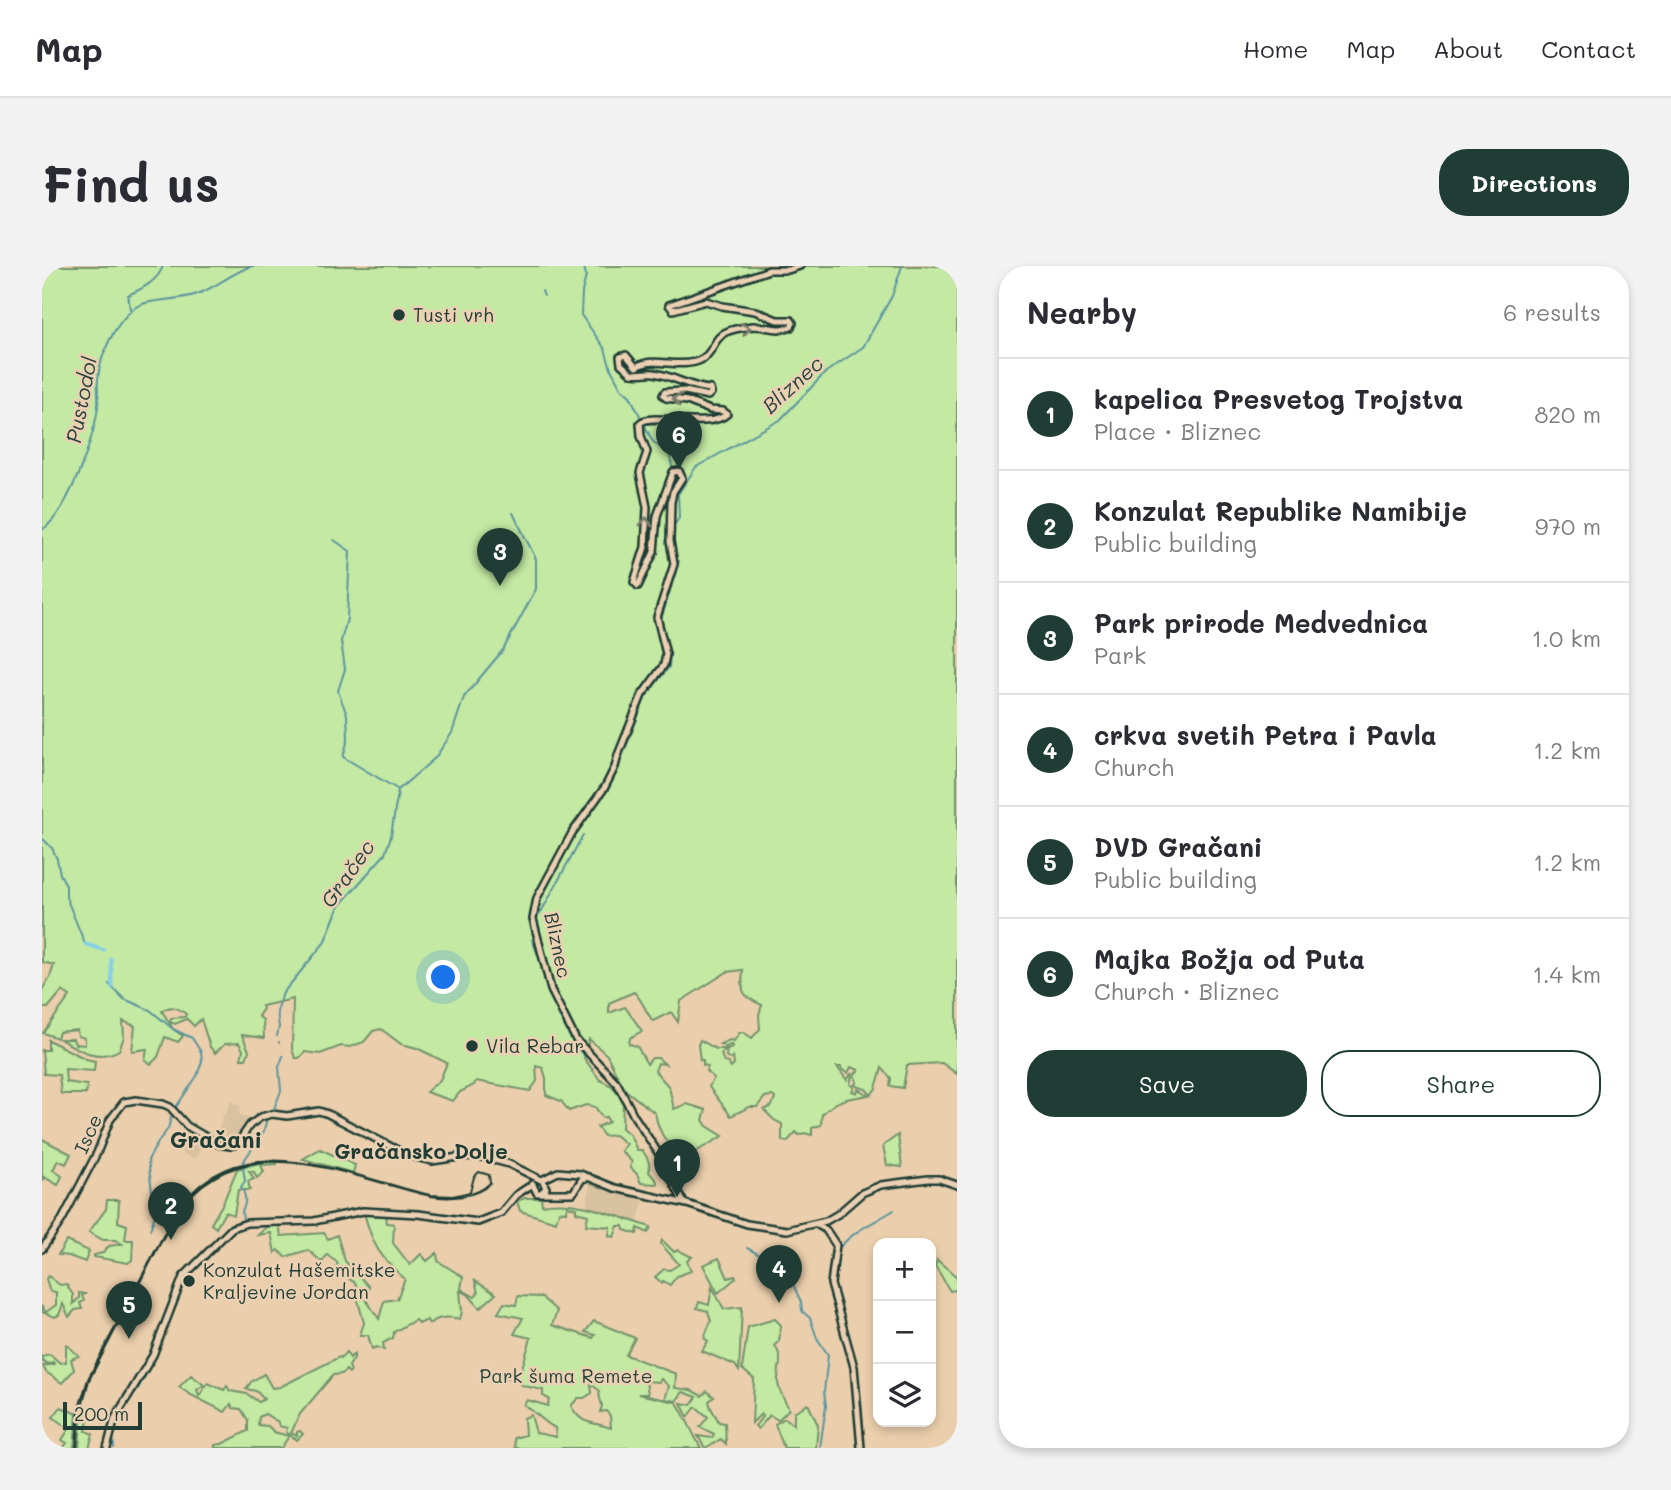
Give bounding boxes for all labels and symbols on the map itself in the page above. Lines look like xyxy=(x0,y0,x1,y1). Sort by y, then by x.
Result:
place label: Tusti vrh xyxy=(413,302,494,327)
marker: Tusti vrh xyxy=(391,307,407,323)
one-way arrow xyxy=(740,322,752,337)
water label: Bliznec xyxy=(756,349,828,418)
water label: Pustodol xyxy=(59,354,102,445)
one-way arrow xyxy=(671,392,682,407)
pin: 6 xyxy=(656,411,702,469)
one-way arrow xyxy=(638,516,653,527)
pin: 3 xyxy=(477,528,523,586)
water label: Gračec xyxy=(314,834,380,912)
street label: Bliznec xyxy=(539,910,578,980)
your location xyxy=(426,960,460,994)
place label: Vila Rebar xyxy=(486,1033,584,1058)
marker: Vila Rebar xyxy=(464,1038,480,1054)
street label: Isce xyxy=(68,1110,107,1157)
district label: Gračani xyxy=(170,1124,262,1154)
district label: Gračansko Dolje xyxy=(334,1137,508,1164)
pin: 1 xyxy=(654,1139,700,1197)
pin: 2 xyxy=(148,1182,194,1240)
pin: 4 xyxy=(756,1245,802,1303)
place label: Konzulat Hašemitske Kraljevine Jordan xyxy=(203,1257,396,1304)
marker: Konzulat Hašemitske Kraljevine Jordan xyxy=(181,1273,197,1289)
pin: 5 xyxy=(106,1281,152,1339)
park label: Park šuma Remete xyxy=(480,1363,652,1388)
scale bar xyxy=(63,1399,142,1431)

